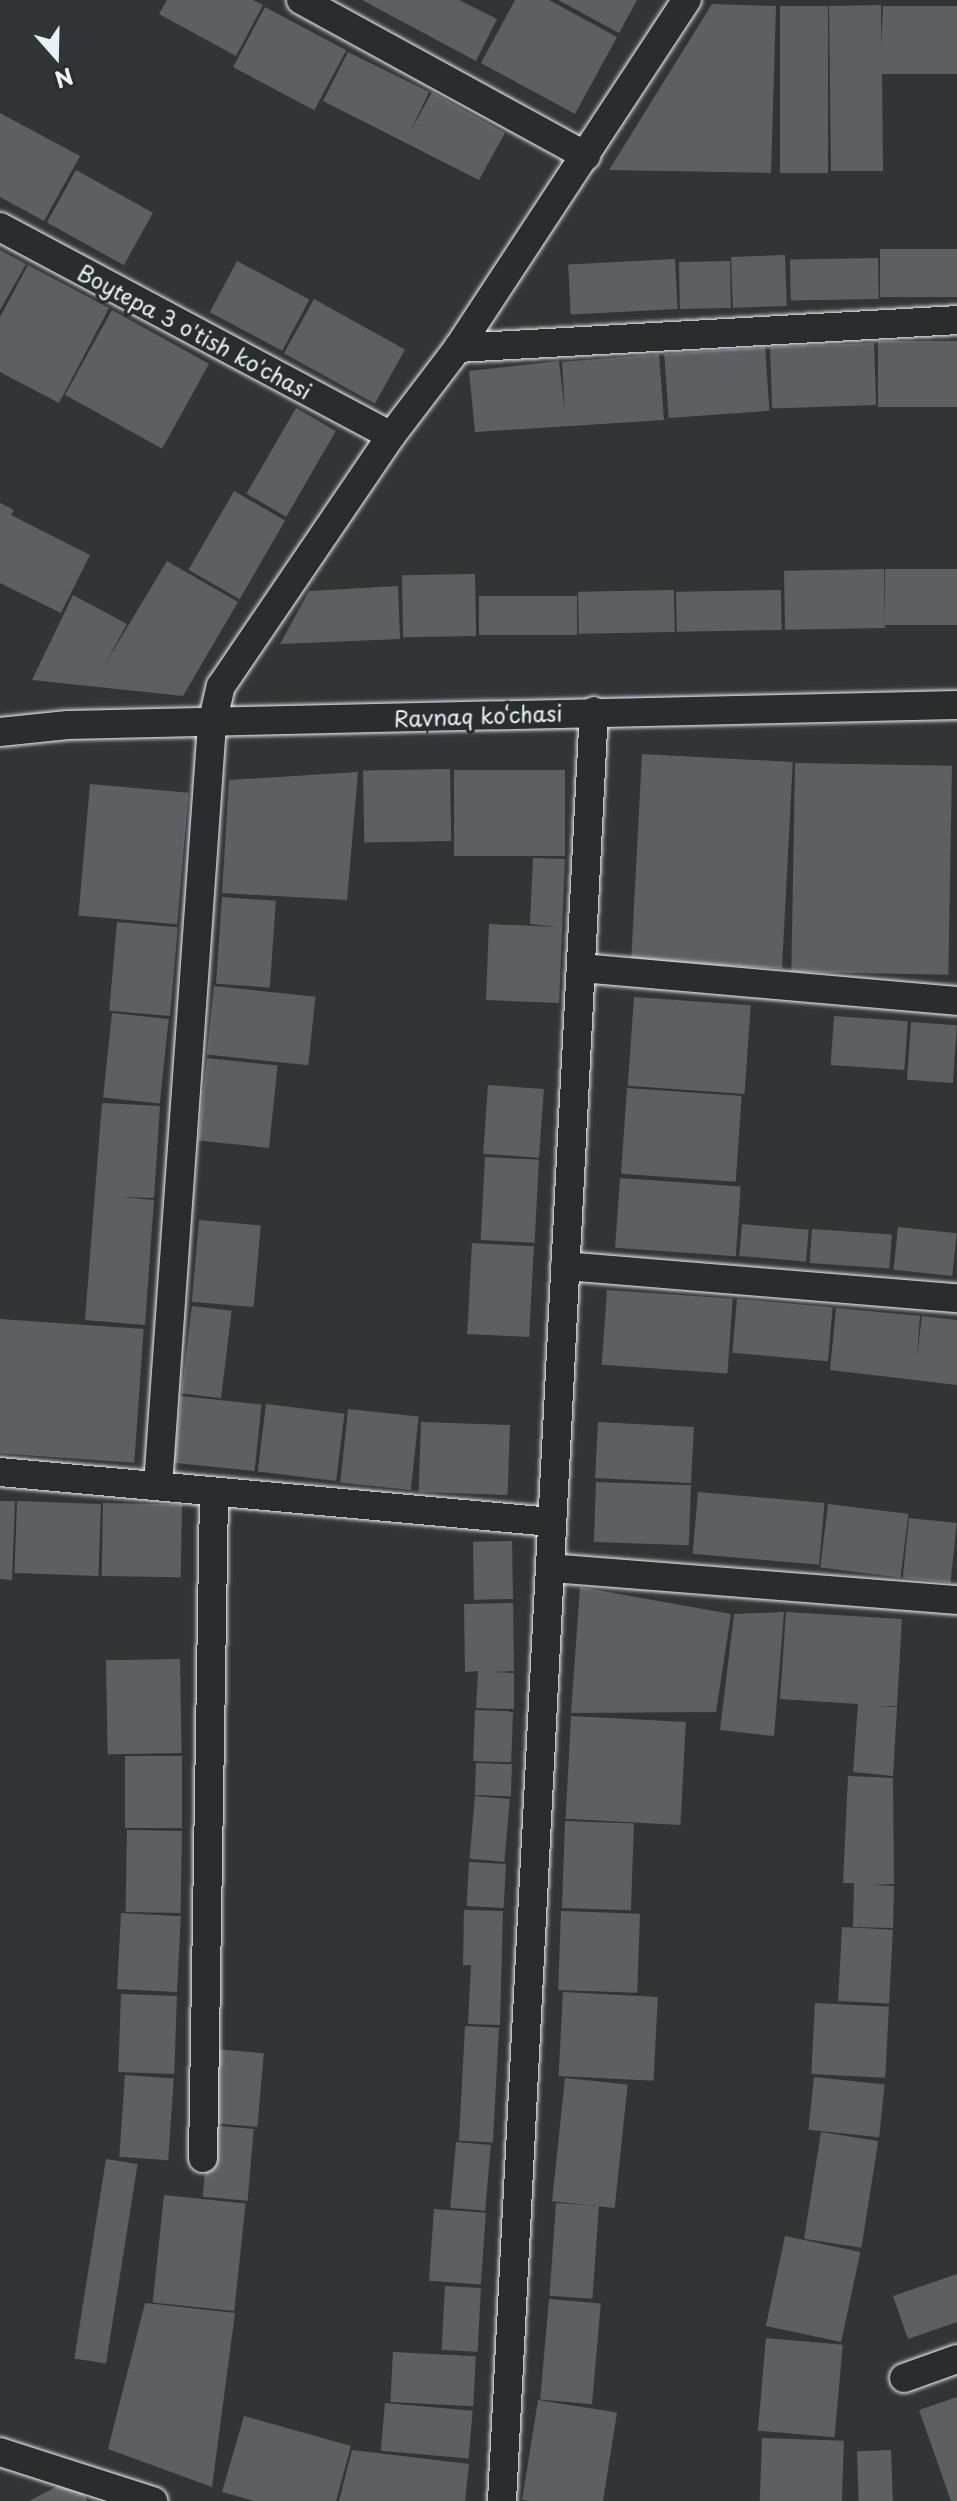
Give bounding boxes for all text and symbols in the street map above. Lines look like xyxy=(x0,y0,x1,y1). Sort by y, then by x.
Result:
north arrow xyxy=(16,16,96,96)
text: N xyxy=(51,61,78,98)
street label: Boytepa 3 o'tish ko'chasi xyxy=(74,258,316,404)
street label: Ravnaq ko‘chasi xyxy=(393,699,563,731)

